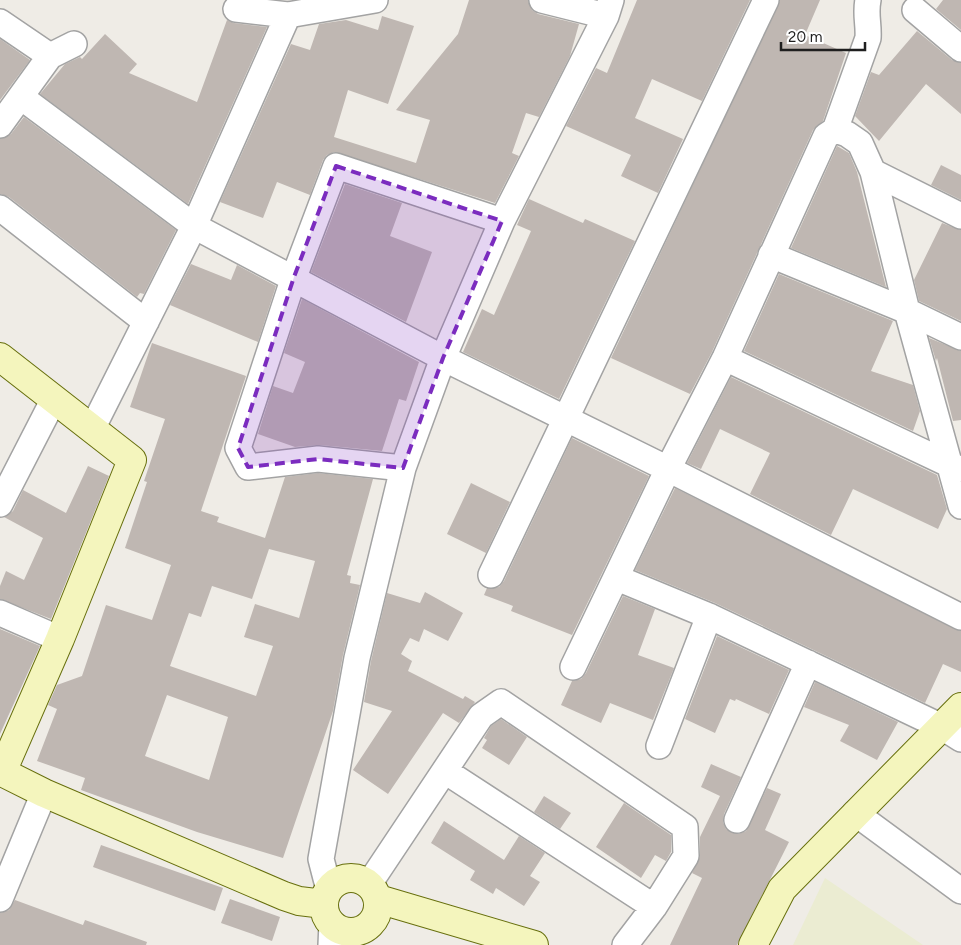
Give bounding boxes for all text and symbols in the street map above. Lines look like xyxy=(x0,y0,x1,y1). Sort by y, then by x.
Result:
scale bar xyxy=(781,20,865,52)
text: 20 m xyxy=(788,28,822,46)

